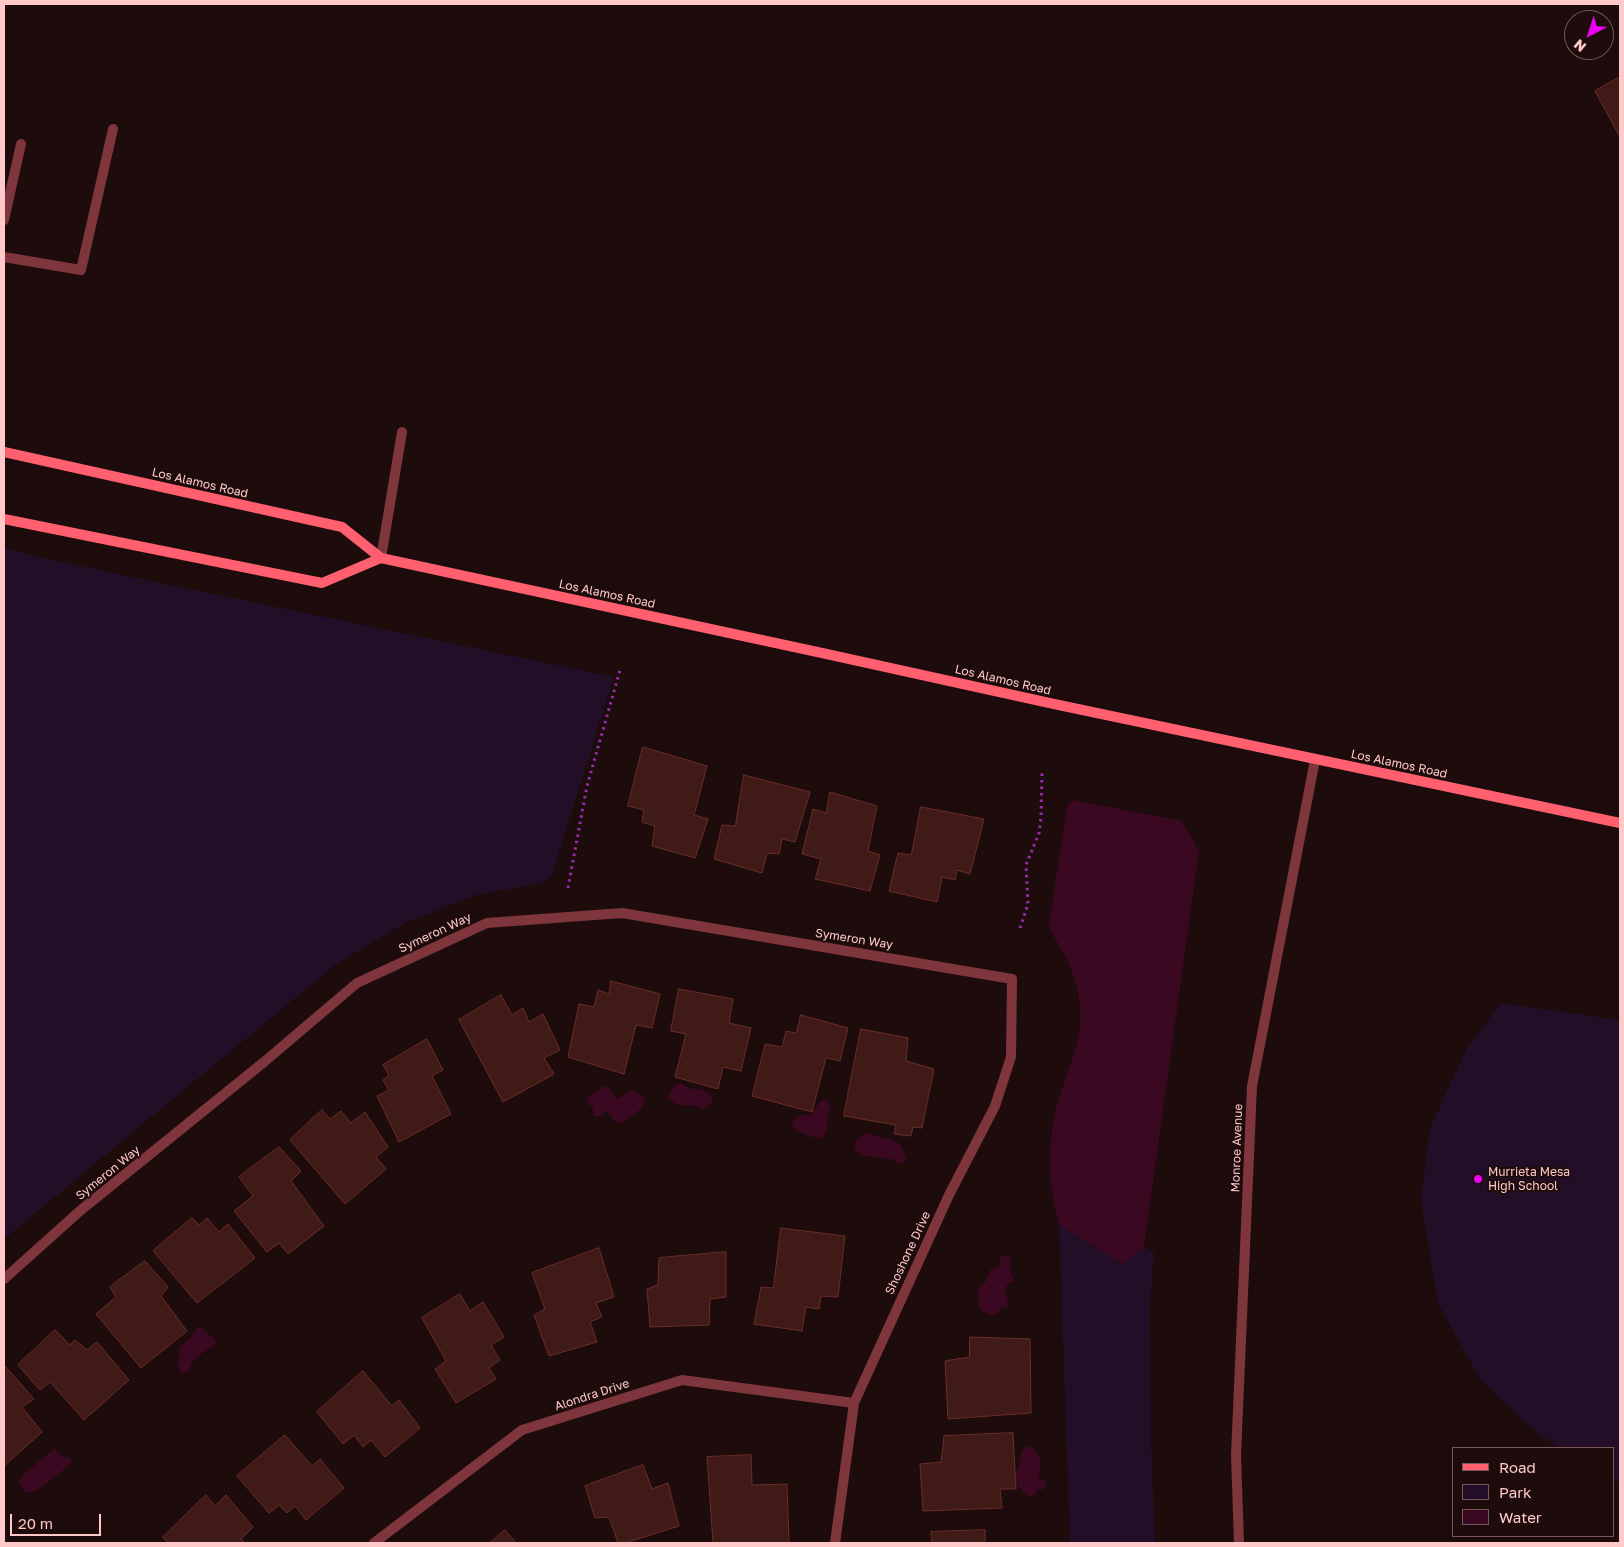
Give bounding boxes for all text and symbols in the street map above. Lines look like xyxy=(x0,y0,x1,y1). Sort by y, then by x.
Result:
north arrow xyxy=(1564,10,1614,60)
text: N xyxy=(1570,36,1589,56)
street label: Los Alamos Road xyxy=(150,465,250,501)
street label: Los Alamos Road xyxy=(557,577,657,611)
street label: Los Alamos Road xyxy=(953,662,1053,698)
street label: Los Alamos Road xyxy=(1349,747,1449,781)
street label: Symeron Way xyxy=(396,910,474,956)
street label: Symeron Way xyxy=(814,926,894,952)
street label: Monroe Avenue xyxy=(1228,1103,1246,1193)
street label: Symeron Way xyxy=(73,1143,143,1203)
place label: Murrieta Mesa High School xyxy=(1488,1165,1570,1193)
marker: Murrieta Mesa High School xyxy=(1472,1173,1484,1185)
street label: Shoshone Drive xyxy=(882,1209,934,1297)
street label: Alondra Drive xyxy=(553,1376,631,1414)
legend xyxy=(1452,1447,1614,1537)
text: Road xyxy=(1499,1458,1536,1476)
text: Park xyxy=(1499,1483,1531,1501)
scale bar xyxy=(12,1504,104,1536)
text: Water xyxy=(1499,1508,1542,1526)
text: 20 m xyxy=(18,1514,53,1532)

